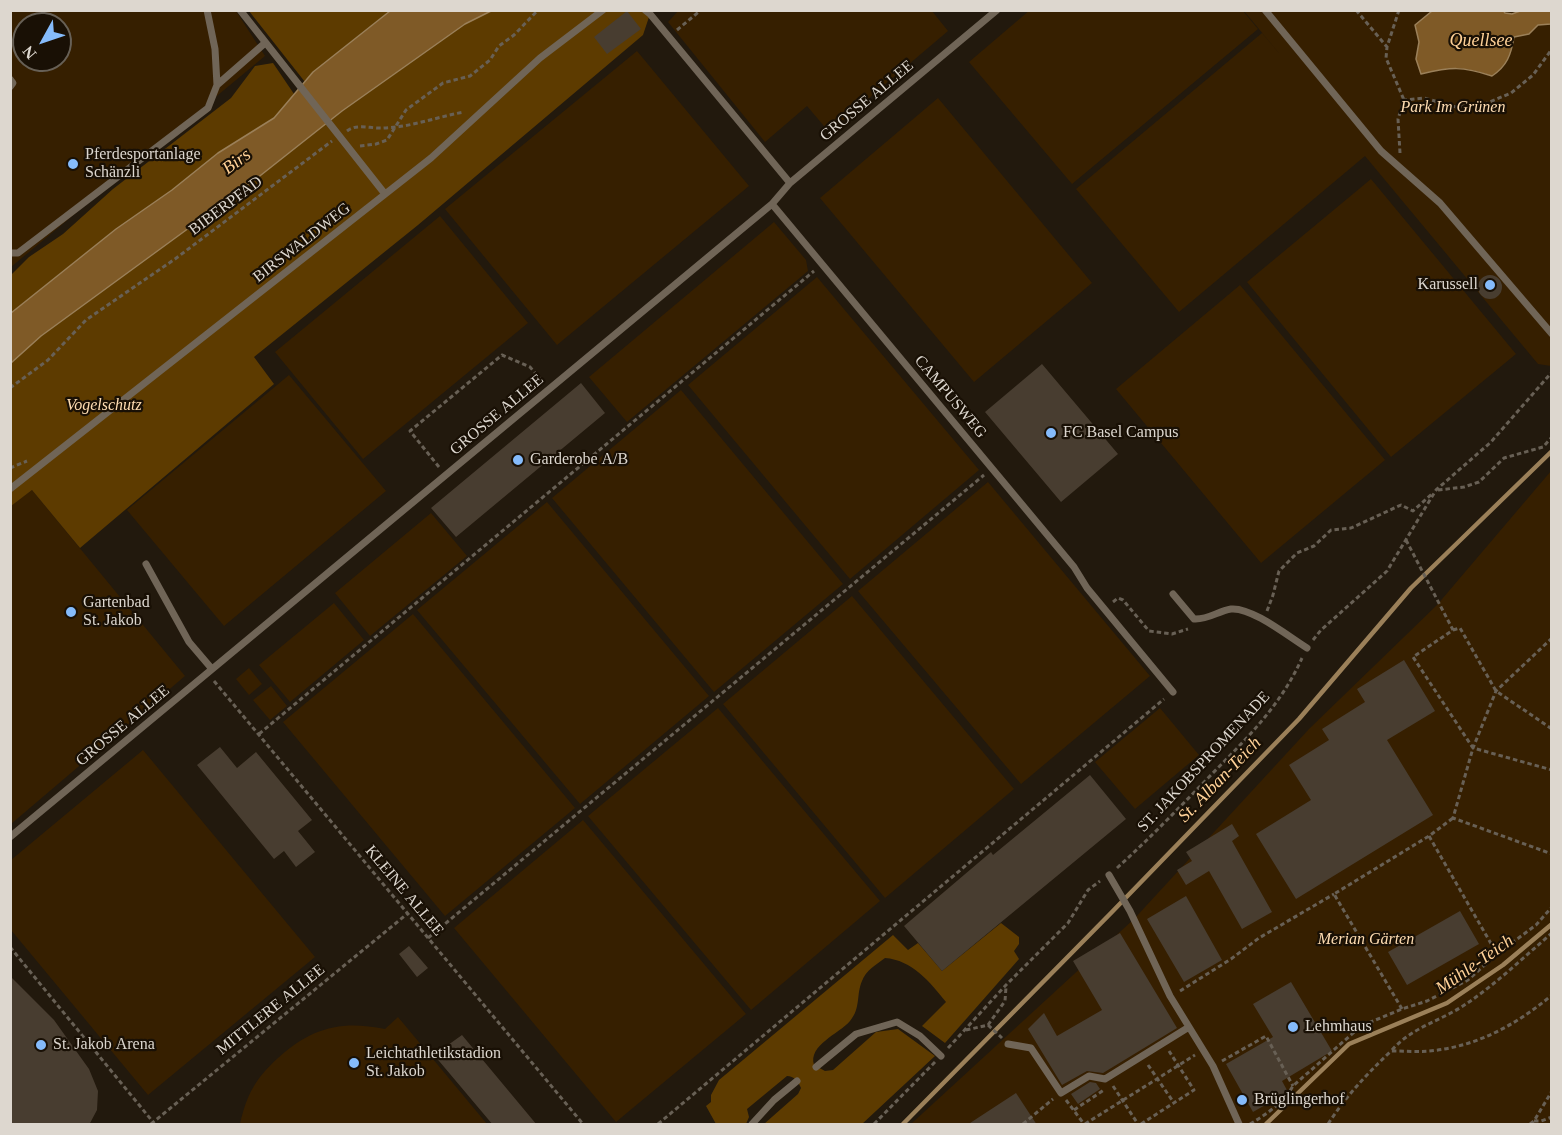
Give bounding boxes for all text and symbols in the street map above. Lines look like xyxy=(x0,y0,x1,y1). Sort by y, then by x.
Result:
north arrow xyxy=(12,12,72,72)
water label: Quellsee xyxy=(1450,30,1512,52)
text: N xyxy=(19,43,40,62)
street label: GROSSE ALLEE xyxy=(816,56,918,146)
park label: Park Im Grünen xyxy=(1401,98,1505,118)
water label: Birs xyxy=(219,144,255,180)
place label: Pferdesportanlage Schänzli xyxy=(85,145,201,183)
marker: Pferdesportanlage Schänzli xyxy=(66,157,80,171)
street label: BIBERPFAD xyxy=(186,172,266,240)
street label: BIRSWALDWEG xyxy=(250,199,354,287)
place label: Karussell xyxy=(1418,275,1478,295)
marker: Karussell xyxy=(1483,278,1497,292)
street label: CAMPUSWEG xyxy=(910,352,990,442)
street label: GROSSE ALLEE xyxy=(446,370,548,460)
park label: Vogelschutz xyxy=(66,396,142,416)
place label: FC Basel Campus xyxy=(1063,423,1179,443)
marker: FC Basel Campus xyxy=(1044,426,1058,440)
place label: Garderobe A/B xyxy=(530,450,628,470)
marker: Garderobe A/B xyxy=(511,453,525,467)
place label: Gartenbad St. Jakob xyxy=(83,593,150,631)
marker: Gartenbad St. Jakob xyxy=(64,605,78,619)
street label: GROSSE ALLEE xyxy=(72,681,174,771)
street label: ST. JAKOBSPROMENADE xyxy=(1134,688,1274,836)
water label: St. Alban-Teich xyxy=(1174,733,1266,827)
street label: KLEINE ALLEE xyxy=(361,842,447,940)
park label: Merian Gärten xyxy=(1318,930,1414,950)
water label: Mühle-Teich xyxy=(1432,930,1518,1000)
street label: MITTLERE ALLEE xyxy=(213,960,329,1060)
place label: Lehmhaus xyxy=(1305,1017,1372,1037)
marker: Lehmhaus xyxy=(1286,1020,1300,1034)
place label: St. Jakob Arena xyxy=(53,1035,155,1055)
marker: St. Jakob Arena xyxy=(34,1038,48,1052)
place label: Leichtathletikstadion St. Jakob xyxy=(366,1044,501,1082)
marker: Leichtathletikstadion St. Jakob xyxy=(347,1056,361,1070)
place label: Brüglingerhof xyxy=(1254,1090,1345,1110)
marker: Brüglingerhof xyxy=(1235,1093,1249,1107)

